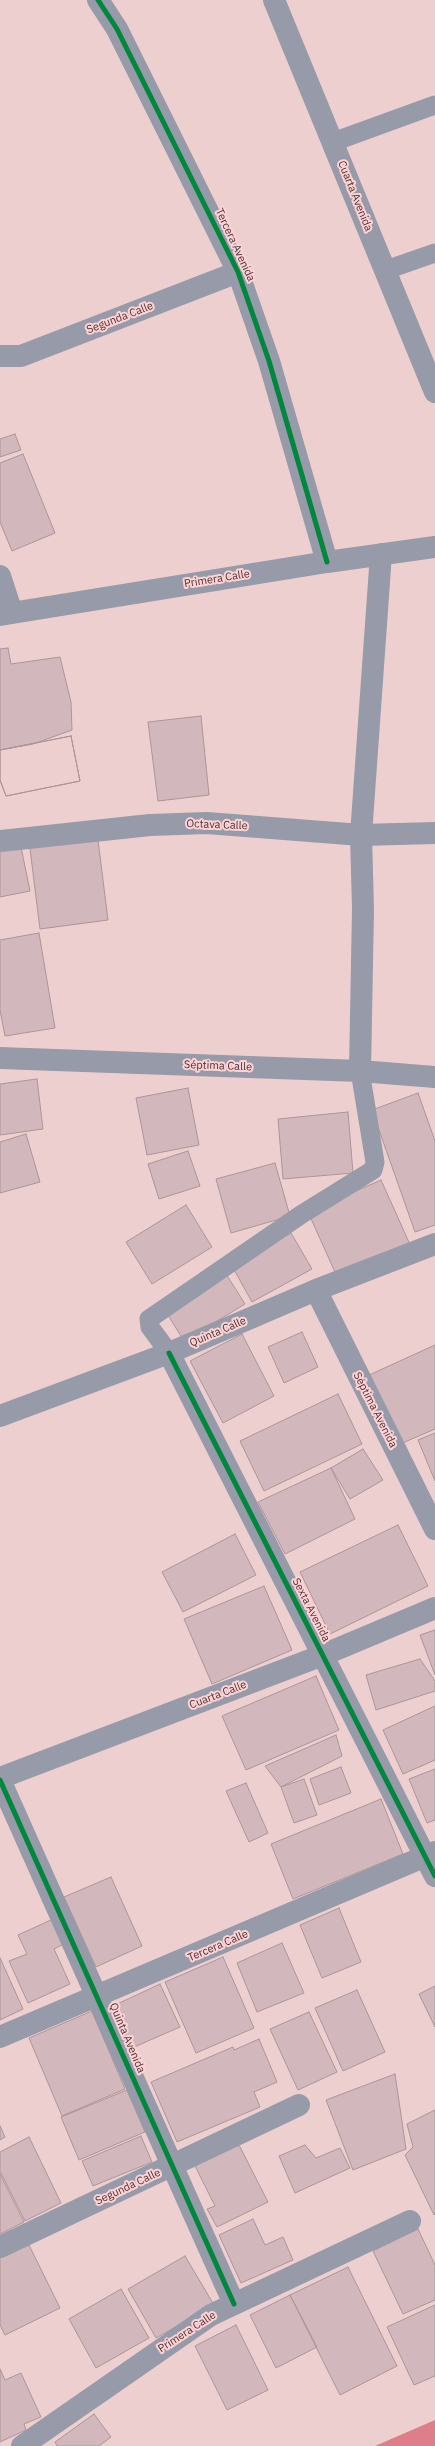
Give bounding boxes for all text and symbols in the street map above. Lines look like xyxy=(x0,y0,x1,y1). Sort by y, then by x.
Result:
street label: Cuarta Avenida xyxy=(335,159,375,233)
street label: Tercera Avenida xyxy=(212,206,258,284)
street label: Segunda Calle xyxy=(85,299,155,337)
street label: Primera Calle xyxy=(183,567,251,591)
street label: Octava Calle xyxy=(186,817,248,833)
street label: Séptima Calle xyxy=(184,1058,252,1074)
street label: Quinta Calle xyxy=(188,1314,248,1350)
street label: Séptima Avenida xyxy=(350,1370,400,1450)
street label: Sexta Avenida xyxy=(289,1576,333,1644)
street label: Cuarta Calle xyxy=(188,1678,248,1712)
street label: Tercera Calle xyxy=(186,1927,250,1965)
street label: Quinta Avenida xyxy=(106,2001,148,2075)
street label: Segunda Calle xyxy=(93,2166,163,2208)
street label: Primera Calle xyxy=(156,2308,218,2356)

